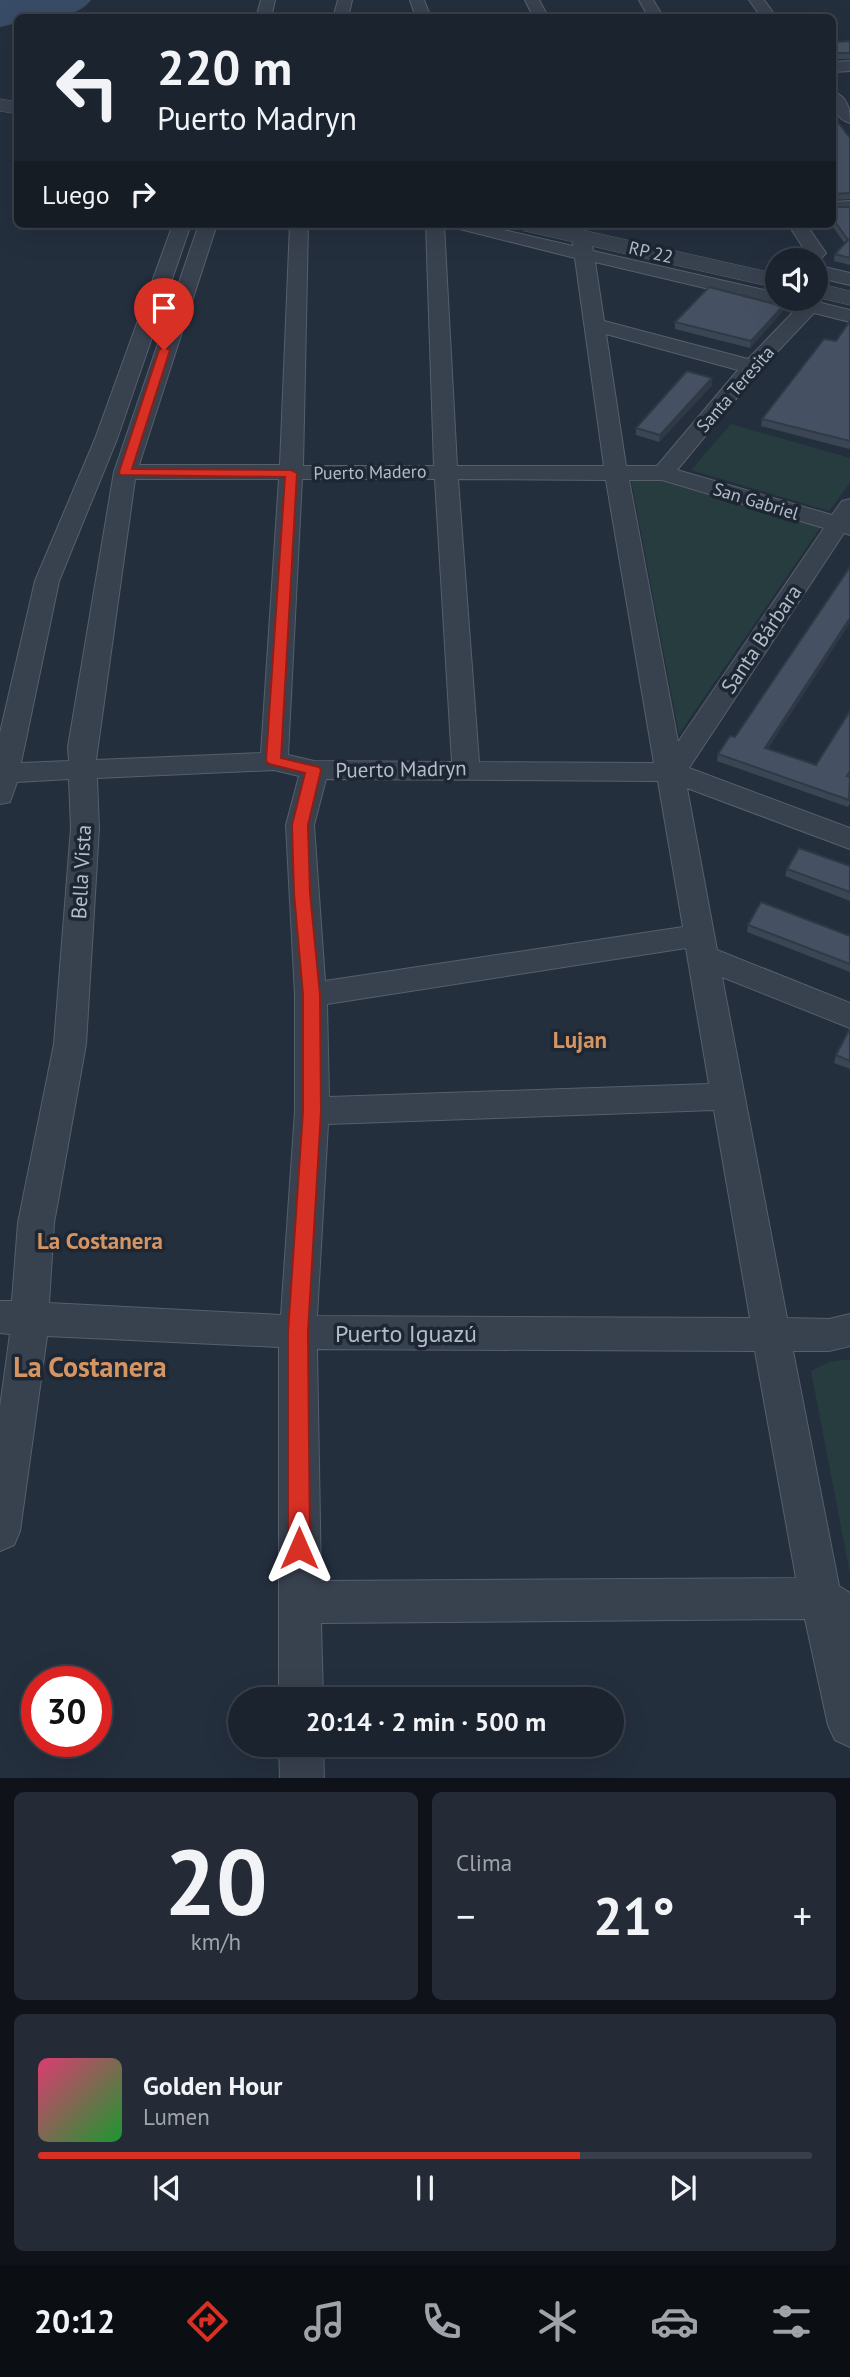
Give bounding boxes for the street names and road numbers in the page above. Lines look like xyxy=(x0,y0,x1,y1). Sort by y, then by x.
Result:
street label: RP 22 xyxy=(627,236,675,268)
street label: Santa Teresita xyxy=(691,341,779,437)
street label: Puerto Madero xyxy=(313,460,427,484)
street label: San Gabriel xyxy=(710,477,802,525)
street label: Santa Bárbara xyxy=(715,580,807,698)
street label: Puerto Madryn xyxy=(335,754,467,784)
street label: Bella Vista xyxy=(65,824,97,920)
street label: Puerto Iguazú xyxy=(335,1318,477,1349)

